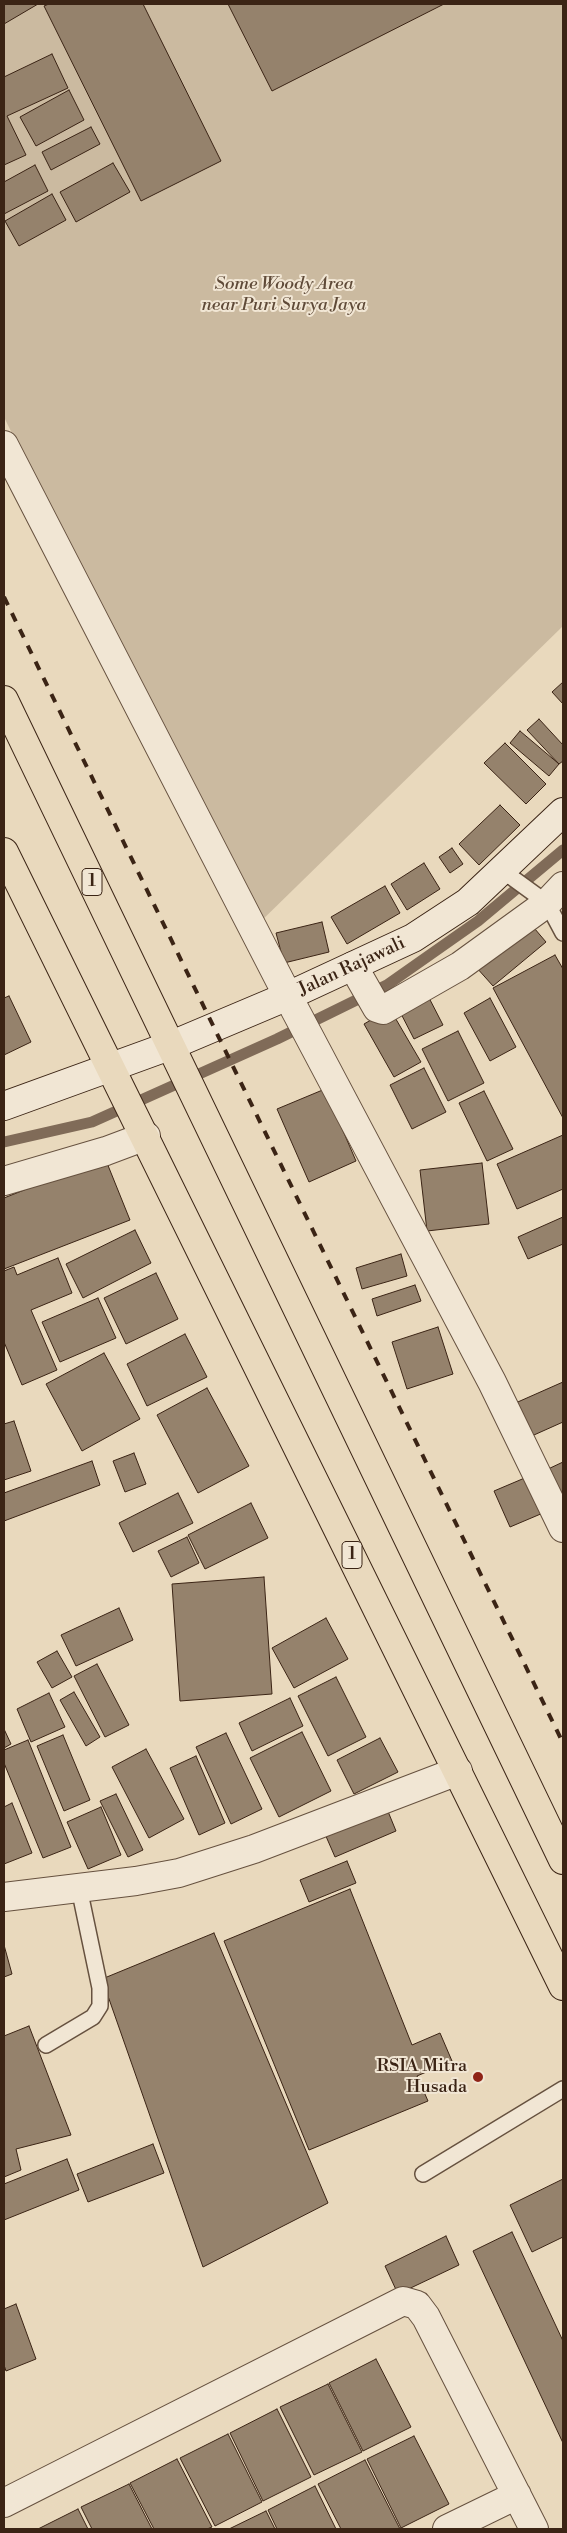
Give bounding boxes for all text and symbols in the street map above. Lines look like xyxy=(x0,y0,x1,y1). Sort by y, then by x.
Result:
park label: Some Woody Area near Puri Surya Jaya xyxy=(202,274,366,316)
road number: 1 xyxy=(82,869,102,896)
street label: Jalan Rajawali xyxy=(295,933,409,1001)
road number: 1 xyxy=(342,1542,362,1568)
place label: RSIA Mitra Husada xyxy=(377,2056,467,2098)
marker: RSIA Mitra Husada xyxy=(471,2070,485,2084)

